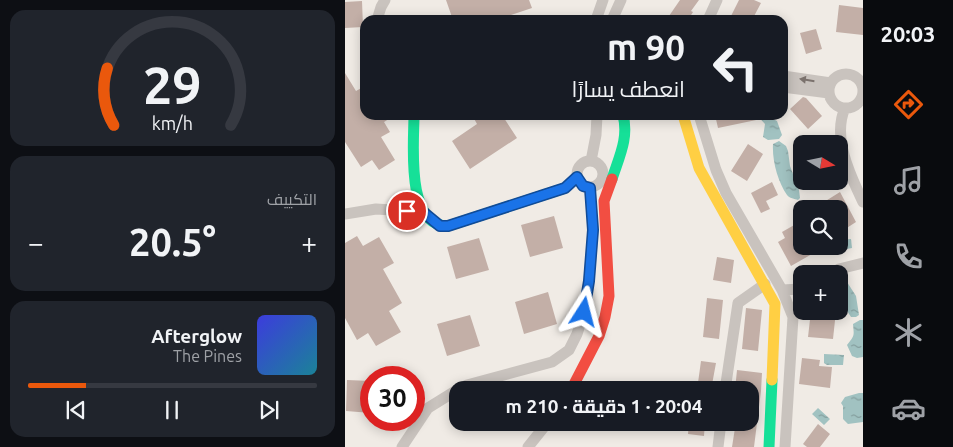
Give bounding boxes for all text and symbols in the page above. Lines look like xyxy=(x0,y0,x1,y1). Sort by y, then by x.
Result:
text: 20:03 xyxy=(880,21,936,46)
text: 90 m xyxy=(607,27,685,67)
icon: left xyxy=(703,35,768,100)
text: 29 xyxy=(143,56,202,114)
text: انعطف يسارًا xyxy=(572,76,685,101)
one-way arrow xyxy=(798,76,814,84)
icon: directions xyxy=(891,87,926,122)
text: km/h xyxy=(152,113,193,133)
north arrow xyxy=(793,135,847,190)
map controls xyxy=(793,135,848,320)
icon: music xyxy=(891,163,926,198)
text: التكييف xyxy=(267,190,317,208)
pin xyxy=(386,190,428,232)
icon: arrive xyxy=(393,197,421,225)
button: search xyxy=(793,200,848,255)
text: 20.5° xyxy=(129,221,216,263)
text: − xyxy=(28,227,44,258)
text: + xyxy=(301,227,317,258)
icon: phone xyxy=(891,239,926,274)
button: + xyxy=(793,265,848,320)
position arrow xyxy=(557,285,609,337)
icon: climate xyxy=(891,315,926,350)
text: Afterglow xyxy=(151,325,242,347)
text: The Pines xyxy=(173,347,242,365)
speed limit sign: 30 xyxy=(360,366,425,431)
icon: car xyxy=(891,391,926,426)
text: 20:04 · 1 دقيقة · 210 m xyxy=(506,395,702,417)
icon: previous xyxy=(62,396,90,424)
icon: pause xyxy=(158,396,186,424)
icon: next xyxy=(255,396,283,424)

